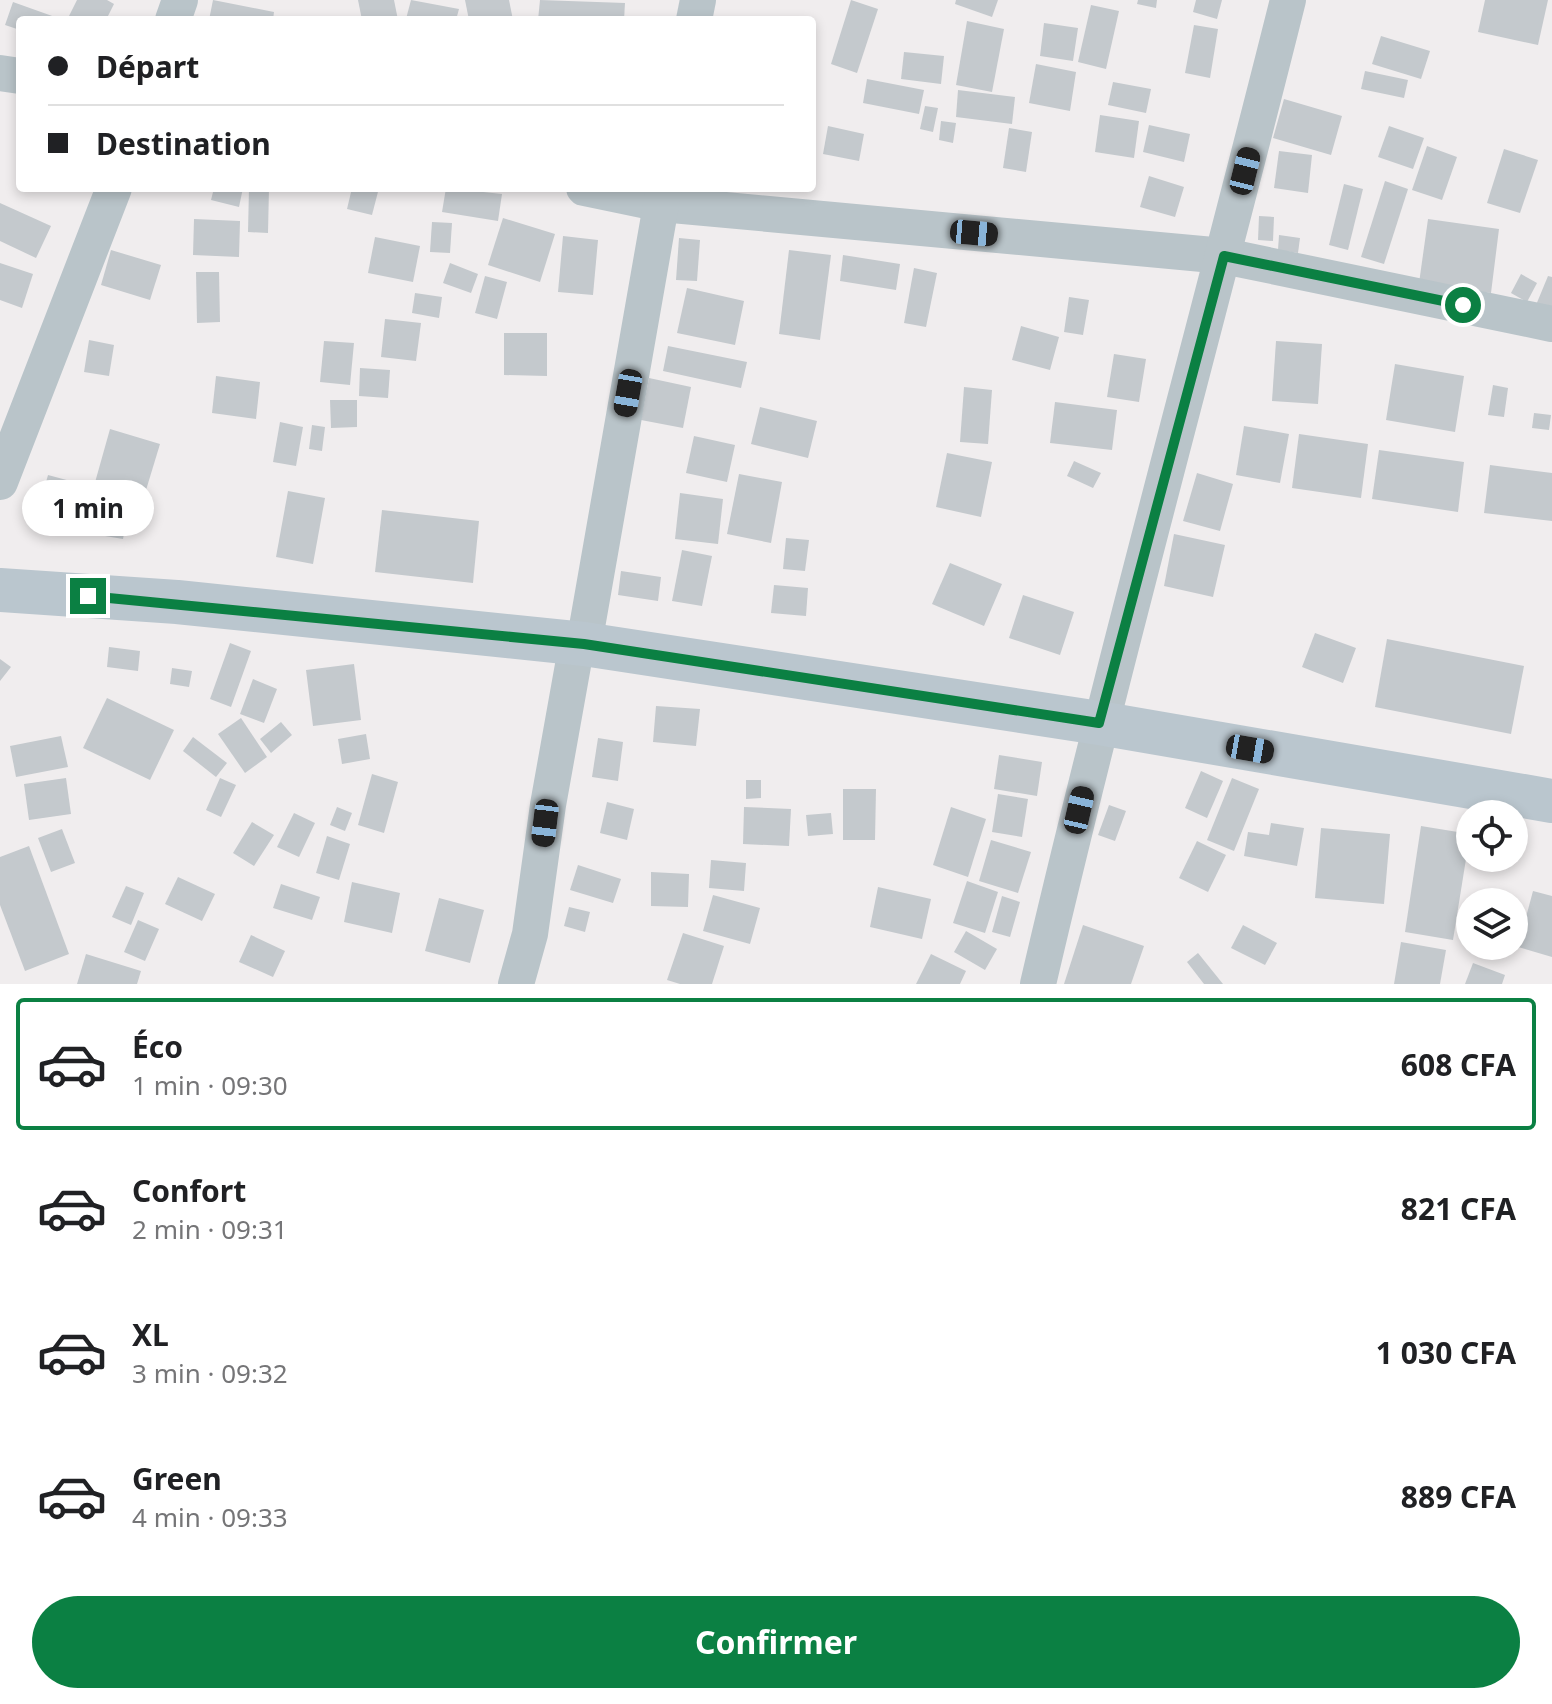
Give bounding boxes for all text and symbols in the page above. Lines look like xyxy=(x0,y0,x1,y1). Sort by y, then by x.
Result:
text: Départ xyxy=(96,46,199,87)
text: Destination xyxy=(96,123,271,164)
car xyxy=(1228,145,1262,197)
car xyxy=(949,219,999,247)
route start xyxy=(1445,287,1481,323)
car xyxy=(612,367,644,419)
callout: 1 min xyxy=(22,480,154,536)
text: 1 min xyxy=(52,490,124,526)
route end xyxy=(70,578,106,614)
car xyxy=(1224,733,1276,765)
car xyxy=(1062,784,1096,836)
car xyxy=(530,798,560,848)
map controls xyxy=(1456,800,1528,960)
button: locate xyxy=(1456,800,1528,872)
button: layers xyxy=(1456,888,1528,960)
text: Éco xyxy=(132,1026,183,1067)
icon: car xyxy=(36,1028,108,1100)
text: 608 CFA xyxy=(1401,1044,1516,1085)
text: 1 min · 09:30 xyxy=(132,1067,288,1103)
text: Confort xyxy=(132,1170,246,1211)
icon: car xyxy=(36,1172,108,1244)
text: 821 CFA xyxy=(1401,1188,1516,1229)
text: 2 min · 09:31 xyxy=(132,1211,288,1247)
text: XL xyxy=(132,1314,169,1355)
icon: car xyxy=(36,1316,108,1388)
text: 1 030 CFA xyxy=(1376,1332,1516,1373)
text: 3 min · 09:32 xyxy=(132,1355,288,1391)
text: Green xyxy=(132,1458,222,1499)
icon: car xyxy=(36,1460,108,1532)
text: 889 CFA xyxy=(1401,1476,1516,1517)
text: 4 min · 09:33 xyxy=(132,1499,288,1535)
button: Confirmer xyxy=(32,1596,1520,1688)

